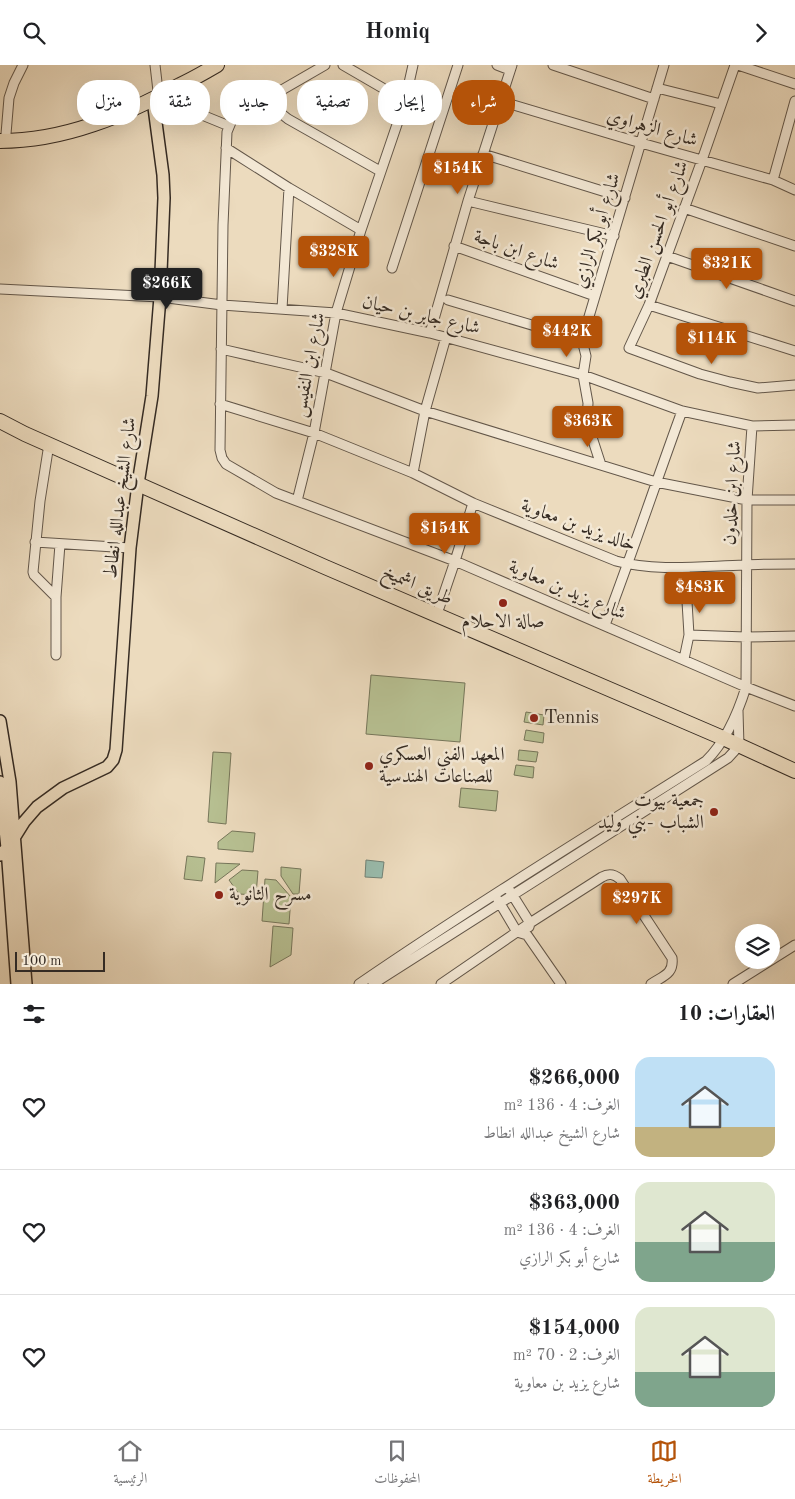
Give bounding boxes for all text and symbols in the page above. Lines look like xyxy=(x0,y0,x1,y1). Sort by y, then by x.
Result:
icon: search xyxy=(20,19,48,47)
icon: forward xyxy=(747,19,775,47)
text: Homiq xyxy=(365,21,430,43)
chip: منزل xyxy=(77,80,140,125)
chip: شقة xyxy=(150,80,210,125)
chip: جديد xyxy=(220,80,287,125)
chip: تصفية xyxy=(297,80,368,125)
chip: إيجار xyxy=(378,80,442,125)
chip: شراء xyxy=(452,80,515,125)
street label: شارع الزهراوي xyxy=(603,105,700,155)
pin: $154K xyxy=(423,153,493,195)
street label: شارع أبو الحسن الطبري xyxy=(621,157,696,303)
text: $154K xyxy=(433,161,483,177)
street label: شارع أبو بكر الرازي xyxy=(567,170,628,292)
street label: شارع ابن باجة xyxy=(470,228,561,278)
pin: $328K xyxy=(299,235,369,278)
text: $328K xyxy=(309,244,359,260)
pin: $321K xyxy=(692,247,762,290)
text: $321K xyxy=(702,256,752,272)
pin: $266K xyxy=(132,267,202,310)
text: $266K xyxy=(142,276,192,292)
street label: شارع جابر بن حيان xyxy=(359,293,482,343)
street label: شارع ابن النفيس xyxy=(291,311,333,420)
pin: $442K xyxy=(532,315,602,358)
pin: $114K xyxy=(677,323,747,365)
text: $442K xyxy=(542,324,592,340)
text: $114K xyxy=(687,331,737,347)
pin: $363K xyxy=(553,405,623,448)
text: $363K xyxy=(563,414,613,430)
street label: شارع الشيخ عبدالله انطاط xyxy=(102,416,146,580)
street label: شارع ابن خلدون xyxy=(721,440,749,546)
street label: خالد يزيد بن معاوية xyxy=(518,496,638,556)
pin: $154K xyxy=(410,513,480,555)
text: $154K xyxy=(420,521,470,537)
street label: شارع يزيد بن معاوية xyxy=(504,558,628,628)
street label: طريق اشميخ xyxy=(377,563,455,615)
pin: $483K xyxy=(665,571,735,614)
text: $483K xyxy=(675,580,725,596)
marker: صالة الاحلام xyxy=(497,597,509,609)
place label: صالة الاحلام xyxy=(462,613,544,637)
place label: Tennis xyxy=(544,709,599,728)
marker: Tennis xyxy=(528,712,540,724)
place label: المعهد الفني العسكري للصناعات الهندسية xyxy=(379,744,505,787)
marker: المعهد الفني العسكري للصناعات الهندسية xyxy=(363,760,375,772)
place label: جمعية بيوت الشباب -بني وليد xyxy=(598,792,704,839)
marker: جمعية بيوت الشباب -بني وليد xyxy=(708,806,720,818)
pin: $297K xyxy=(602,883,672,925)
place label: مسرح الثانوية xyxy=(229,886,312,911)
marker: مسرح الثانوية xyxy=(213,889,225,901)
text: $297K xyxy=(612,891,662,907)
map controls xyxy=(735,924,780,969)
button: layers xyxy=(735,924,780,969)
scale bar xyxy=(15,949,105,972)
text: 100 m xyxy=(22,954,61,968)
icon: filters xyxy=(20,1000,48,1028)
text: العقارات: 10 xyxy=(678,1004,775,1025)
text: $266,000 xyxy=(529,1068,620,1089)
icon: home xyxy=(675,1077,735,1137)
icon: heart xyxy=(20,1093,48,1121)
text: الغرف: 4 · 136 m² xyxy=(504,1098,620,1114)
text: شارع الشيخ عبدالله انطاط xyxy=(483,1126,620,1142)
text: $363,000 xyxy=(529,1193,620,1214)
icon: home xyxy=(675,1202,735,1262)
icon: heart xyxy=(20,1218,48,1246)
text: الغرف: 4 · 136 m² xyxy=(504,1223,620,1239)
text: شارع أبو بكر الرازي xyxy=(519,1251,620,1267)
text: $154,000 xyxy=(529,1318,620,1339)
icon: home xyxy=(675,1327,735,1387)
icon: heart xyxy=(20,1343,48,1371)
text: الغرف: 2 · 70 m² xyxy=(513,1348,620,1364)
text: شارع يزيد بن معاوية xyxy=(514,1376,620,1392)
tab: الرئيسية xyxy=(114,1437,147,1492)
tab: المحفوظات xyxy=(374,1437,420,1492)
tab: الخريطة xyxy=(647,1437,681,1492)

